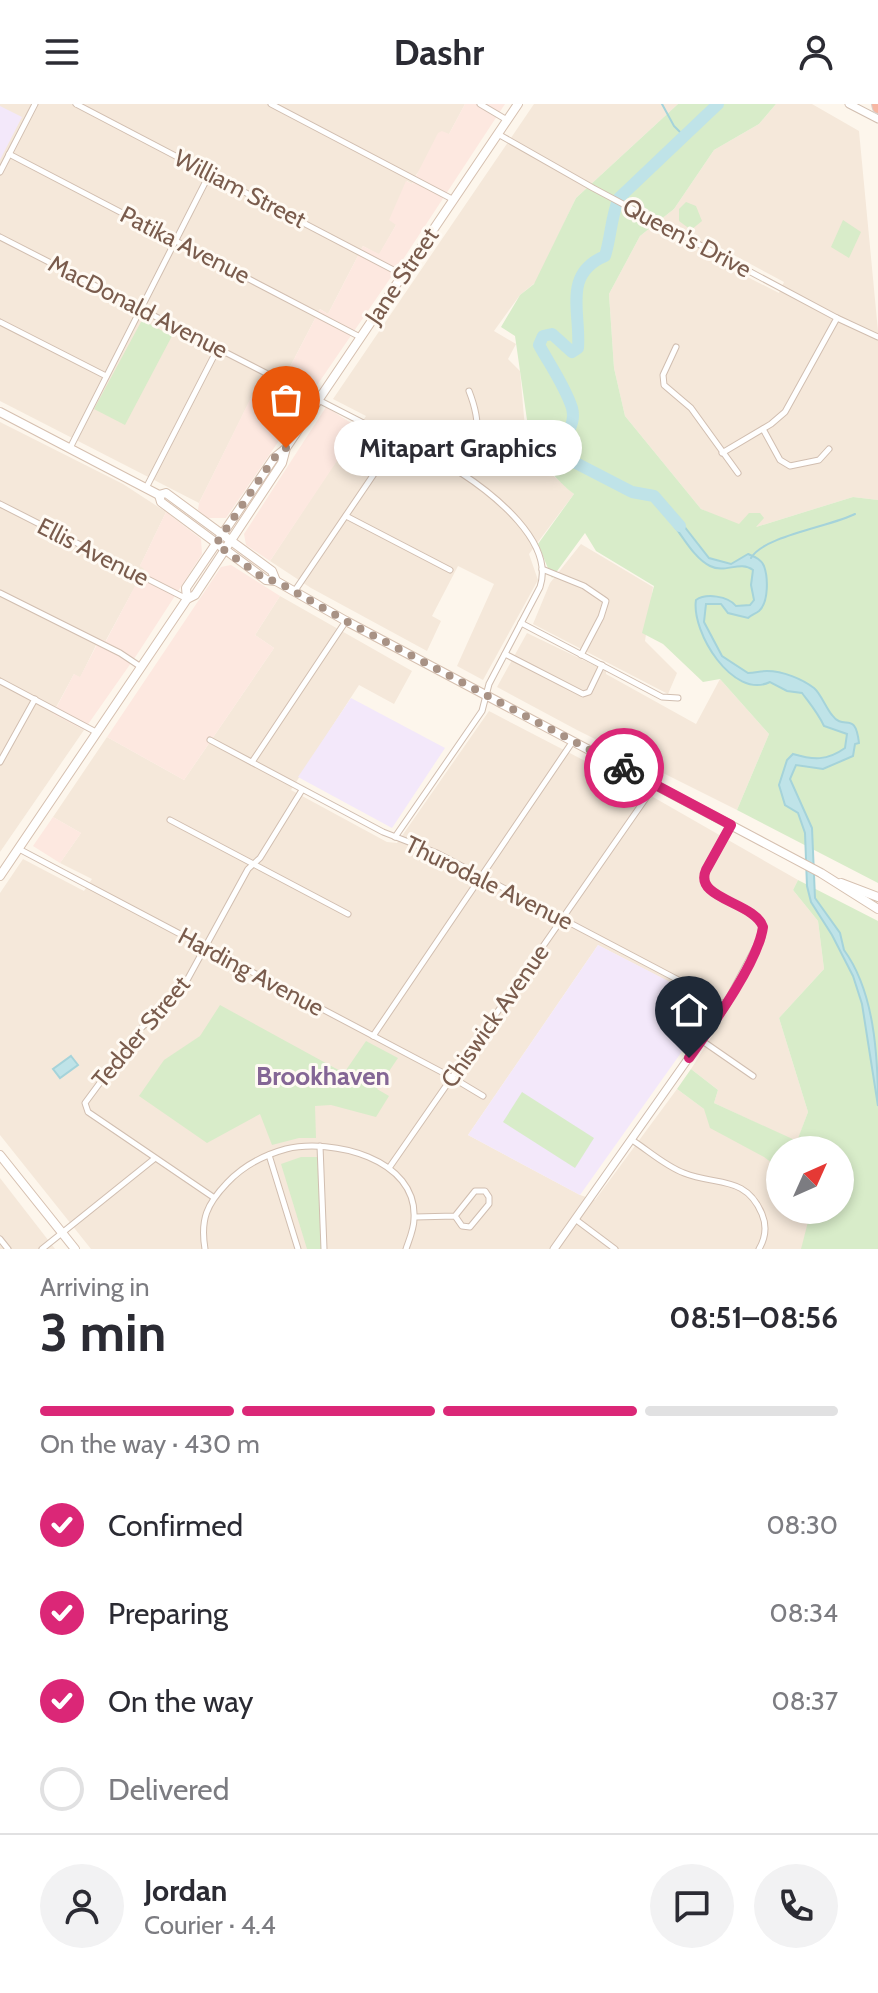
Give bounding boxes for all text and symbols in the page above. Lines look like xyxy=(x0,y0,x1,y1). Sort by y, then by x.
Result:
icon: menu xyxy=(40,30,84,74)
text: Dashr xyxy=(394,30,484,74)
icon: person xyxy=(794,30,838,74)
street label: William Street xyxy=(170,143,311,234)
street label: Queen's Drive xyxy=(618,192,757,284)
street label: Patika Avenue xyxy=(116,200,255,290)
street label: Jane Street xyxy=(358,222,444,330)
street label: MacDonald Avenue xyxy=(44,249,233,364)
pin xyxy=(252,366,320,448)
icon: bag xyxy=(264,378,308,422)
callout: Mitapart Graphics xyxy=(334,420,582,476)
text: Mitapart Graphics xyxy=(359,432,557,464)
street label: Ellis Avenue xyxy=(33,511,154,592)
courier xyxy=(584,728,664,808)
icon: bike xyxy=(602,746,646,790)
street label: Thurodale Avenue xyxy=(401,829,578,936)
street label: Harding Avenue xyxy=(173,921,329,1022)
street label: Chiswick Avenue xyxy=(434,938,555,1093)
street label: Tedder Street xyxy=(86,970,196,1093)
pin xyxy=(655,976,723,1058)
icon: home xyxy=(667,988,711,1032)
district label: Brookhaven xyxy=(256,1060,390,1092)
north arrow xyxy=(766,1136,854,1224)
map controls xyxy=(766,1136,854,1224)
text: Arriving in xyxy=(40,1271,150,1303)
text: 08:51–08:56 xyxy=(669,1299,838,1336)
text: 3 min xyxy=(40,1301,166,1364)
text: On the way · 430 m xyxy=(40,1428,260,1460)
icon: check xyxy=(40,1503,84,1547)
text: Confirmed xyxy=(108,1507,243,1544)
text: 08:30 xyxy=(766,1509,838,1541)
icon: check xyxy=(40,1591,84,1635)
text: Preparing xyxy=(108,1595,228,1632)
text: 08:34 xyxy=(770,1597,838,1629)
icon: check xyxy=(40,1679,84,1723)
text: On the way xyxy=(108,1683,253,1720)
text: 08:37 xyxy=(772,1685,838,1717)
text: Delivered xyxy=(108,1771,229,1808)
button: person xyxy=(40,1864,124,1948)
button: chat xyxy=(650,1864,734,1948)
button: phone xyxy=(754,1864,838,1948)
text: Jordan xyxy=(144,1872,227,1909)
text: Courier · 4.4 xyxy=(144,1909,276,1941)

